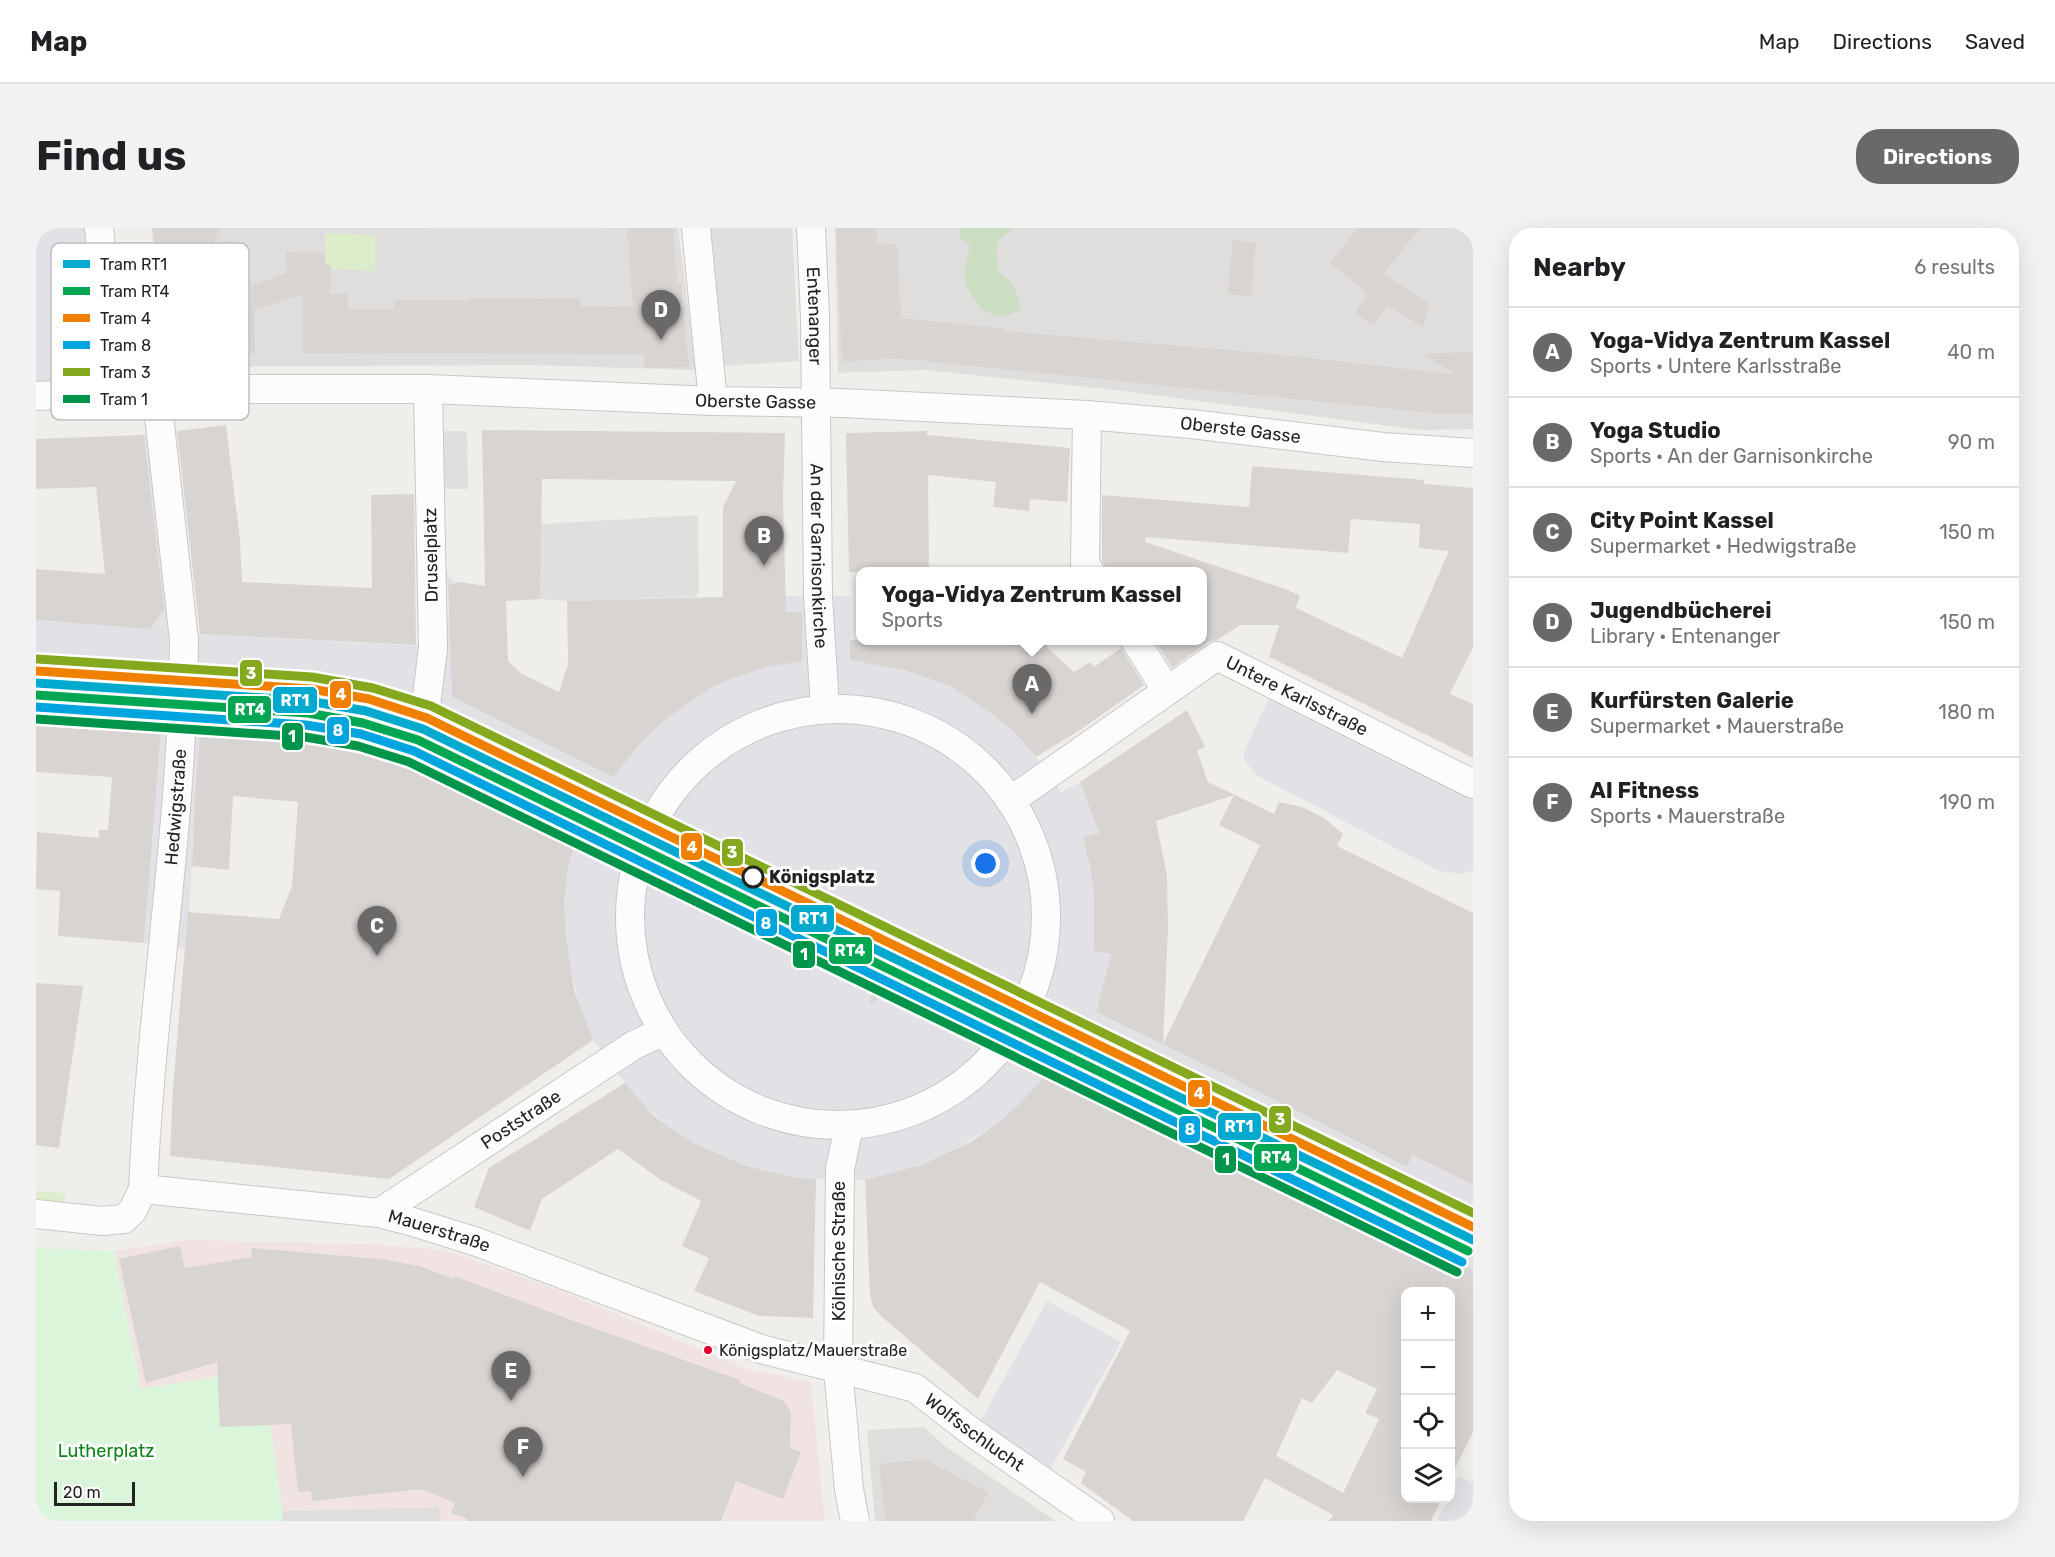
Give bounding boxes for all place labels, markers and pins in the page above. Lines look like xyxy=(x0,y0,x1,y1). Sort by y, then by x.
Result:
pin: D xyxy=(642,291,680,340)
pin: B xyxy=(744,516,784,566)
pin: A xyxy=(1012,664,1052,714)
marker: Königsplatz xyxy=(742,866,764,888)
place label: Königsplatz xyxy=(769,866,875,888)
pin: C xyxy=(358,906,396,956)
place label: Königsplatz/Mauerstraße xyxy=(719,1341,907,1360)
marker: Königsplatz/Mauerstraße xyxy=(702,1344,714,1356)
pin: E xyxy=(492,1352,530,1401)
pin: F xyxy=(504,1428,542,1477)

